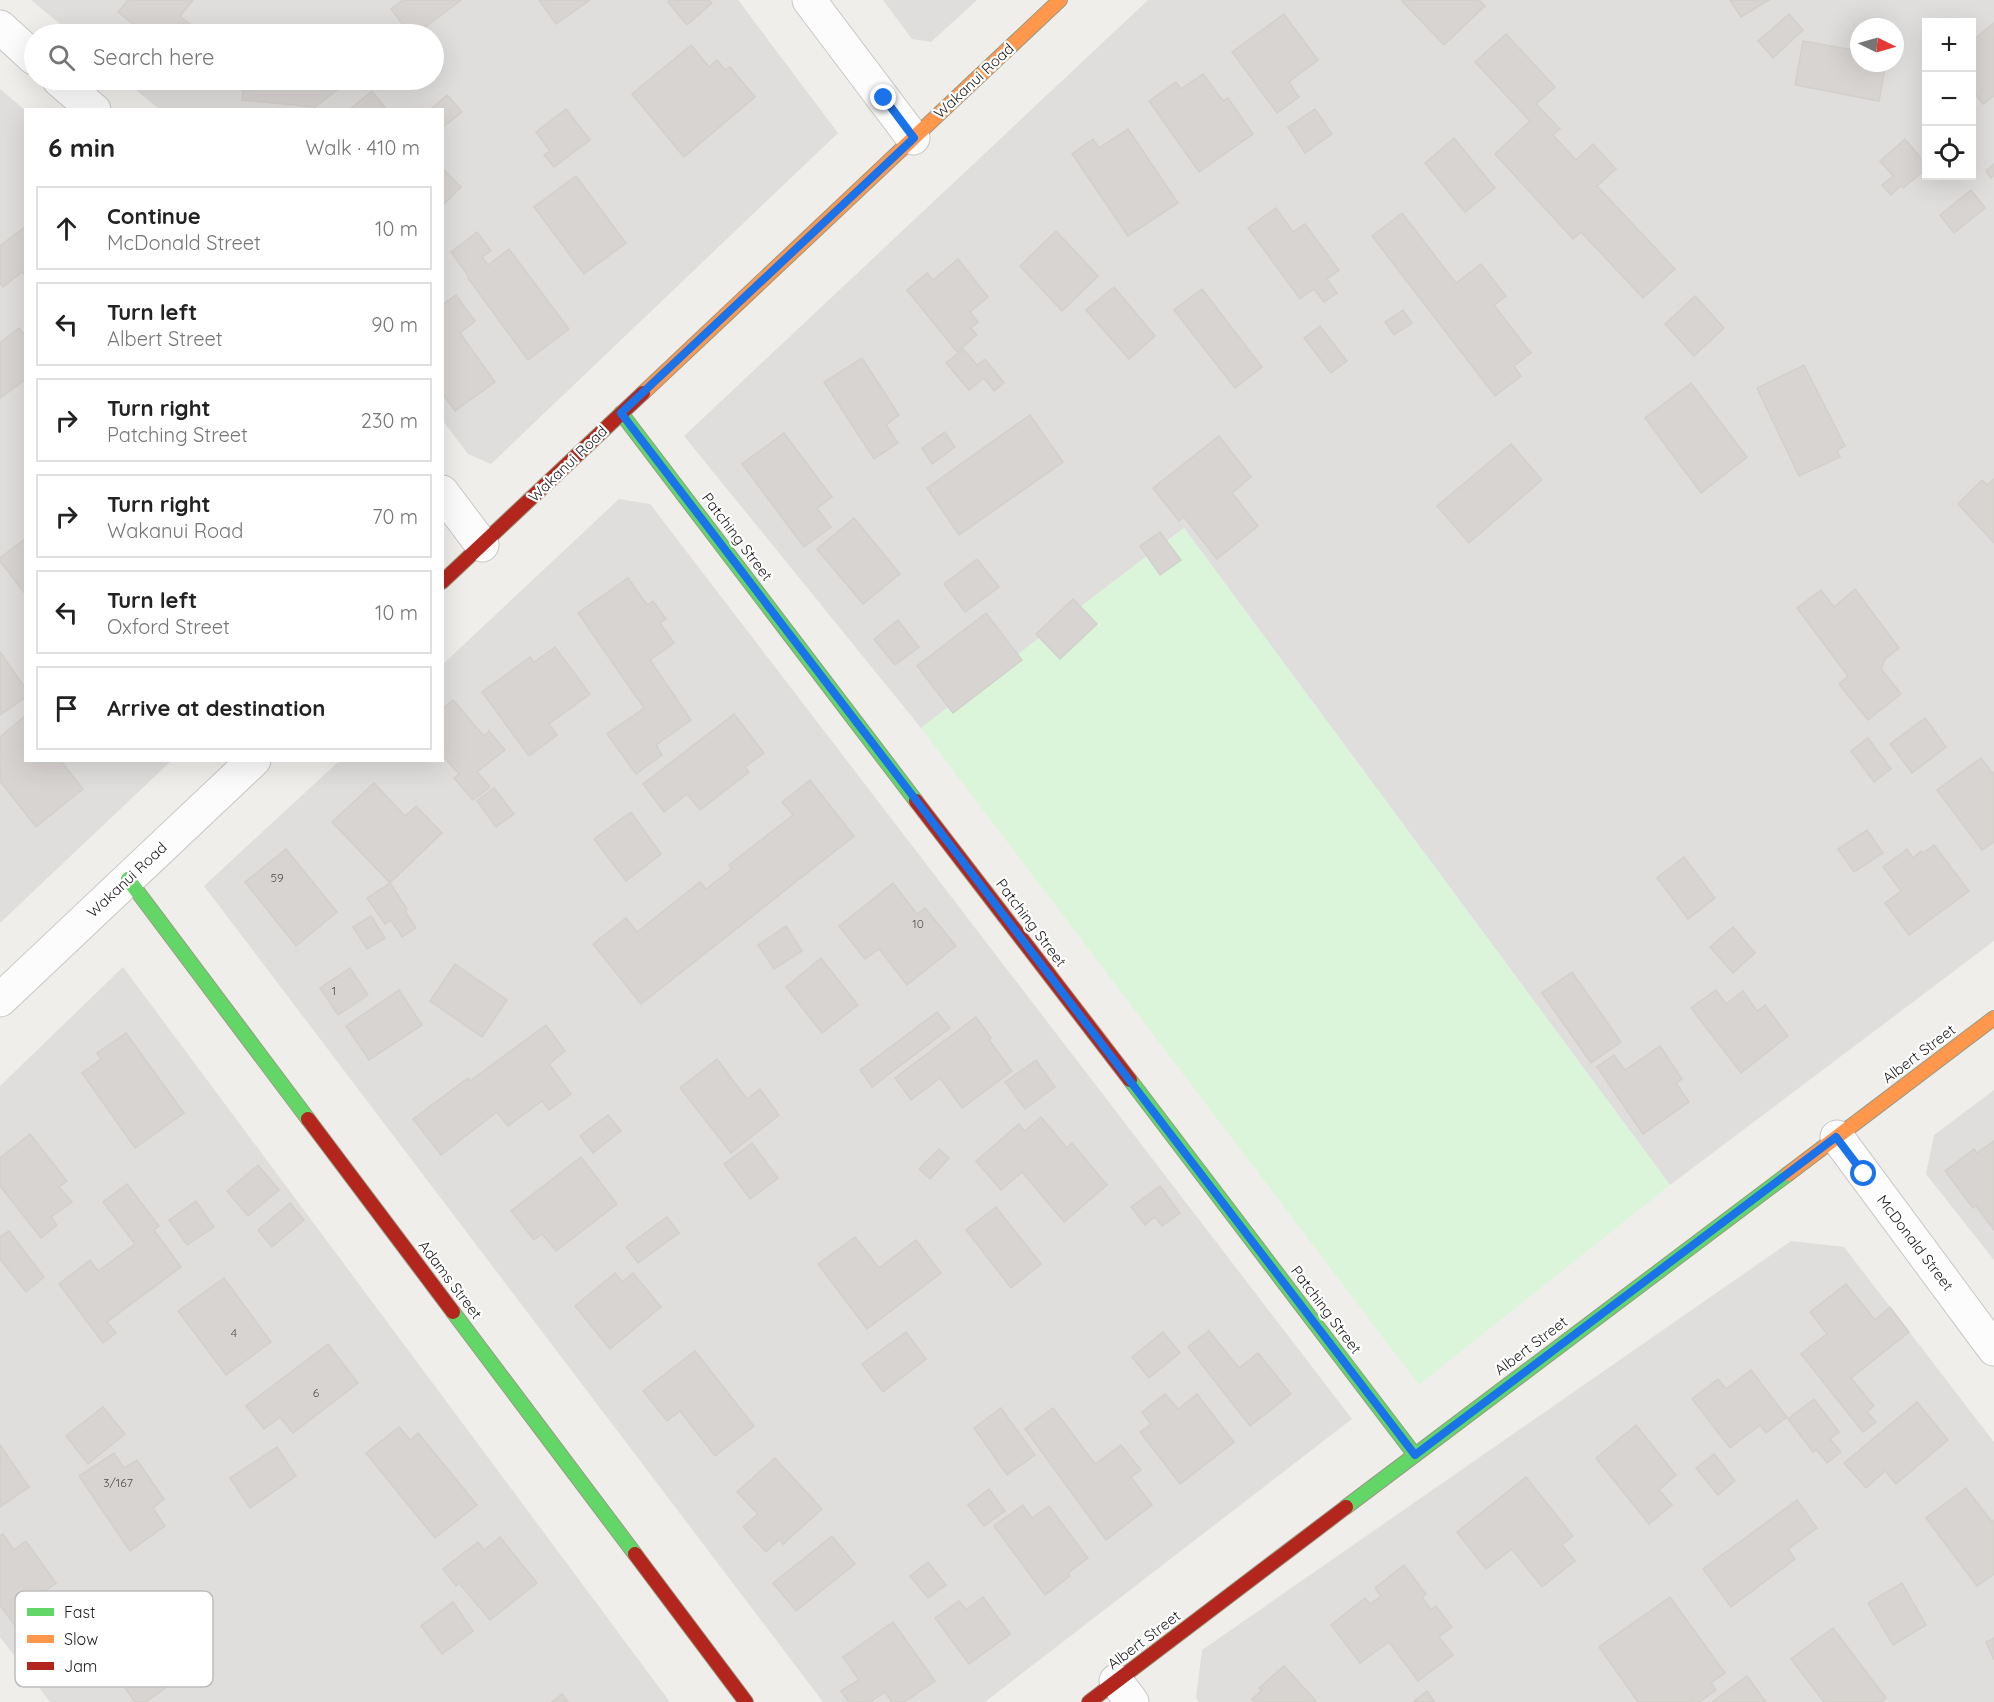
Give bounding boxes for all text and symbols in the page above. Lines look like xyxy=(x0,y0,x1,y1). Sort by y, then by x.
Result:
north arrow xyxy=(1850,18,1904,72)
map controls xyxy=(1922,18,1976,180)
button: + xyxy=(1922,18,1976,72)
search box xyxy=(24,24,444,90)
street label: Wakanui Road xyxy=(930,39,1018,122)
icon: search xyxy=(45,41,78,74)
text: Search here xyxy=(93,43,214,71)
button: − xyxy=(1922,72,1976,126)
route end xyxy=(870,84,896,110)
button: locate xyxy=(1922,126,1976,180)
text: 6 min xyxy=(48,131,115,164)
text: Walk · 410 m xyxy=(305,135,420,160)
text: Continue xyxy=(107,202,201,230)
icon: ahead xyxy=(50,212,83,245)
text: 10 m xyxy=(375,216,418,241)
text: McDonald Street xyxy=(107,230,261,255)
text: Turn left xyxy=(107,298,197,326)
icon: left xyxy=(50,308,83,341)
text: 90 m xyxy=(371,312,418,337)
text: Albert Street xyxy=(107,326,223,351)
text: Turn right xyxy=(107,394,211,422)
icon: right xyxy=(50,404,83,437)
text: 230 m xyxy=(361,408,418,433)
street label: Wakanui Road xyxy=(524,421,611,506)
text: Patching Street xyxy=(107,422,248,447)
street label: Patching Street xyxy=(698,489,777,585)
text: Turn right xyxy=(107,490,211,518)
icon: right xyxy=(50,500,83,533)
text: 70 m xyxy=(372,504,418,529)
text: Wakanui Road xyxy=(107,518,243,543)
text: Turn left xyxy=(107,586,197,614)
icon: left xyxy=(50,596,83,629)
text: 10 m xyxy=(375,600,418,625)
text: Oxford Street xyxy=(107,614,230,639)
icon: arrive xyxy=(50,692,83,725)
text: Arrive at destination xyxy=(107,694,325,722)
street label: Wakanui Road xyxy=(83,838,171,921)
house number: 59 xyxy=(270,870,284,885)
street label: Patching Street xyxy=(992,875,1071,971)
house number: 10 xyxy=(912,916,924,931)
house number: 1 xyxy=(332,983,336,998)
street label: Albert Street xyxy=(1878,1020,1959,1087)
route start xyxy=(1850,1160,1876,1186)
street label: McDonald Street xyxy=(1873,1191,1958,1294)
street label: Adams Street xyxy=(415,1237,486,1323)
street label: Patching Street xyxy=(1287,1262,1366,1358)
street label: Albert Street xyxy=(1490,1312,1571,1379)
house number: 4 xyxy=(231,1325,237,1340)
house number: 6 xyxy=(313,1385,320,1400)
house number: 3/167 xyxy=(103,1475,133,1490)
legend xyxy=(15,1591,213,1687)
text: Fast xyxy=(64,1602,95,1622)
street label: Albert Street xyxy=(1103,1606,1184,1673)
text: Slow xyxy=(64,1629,98,1649)
text: Jam xyxy=(64,1656,97,1676)

